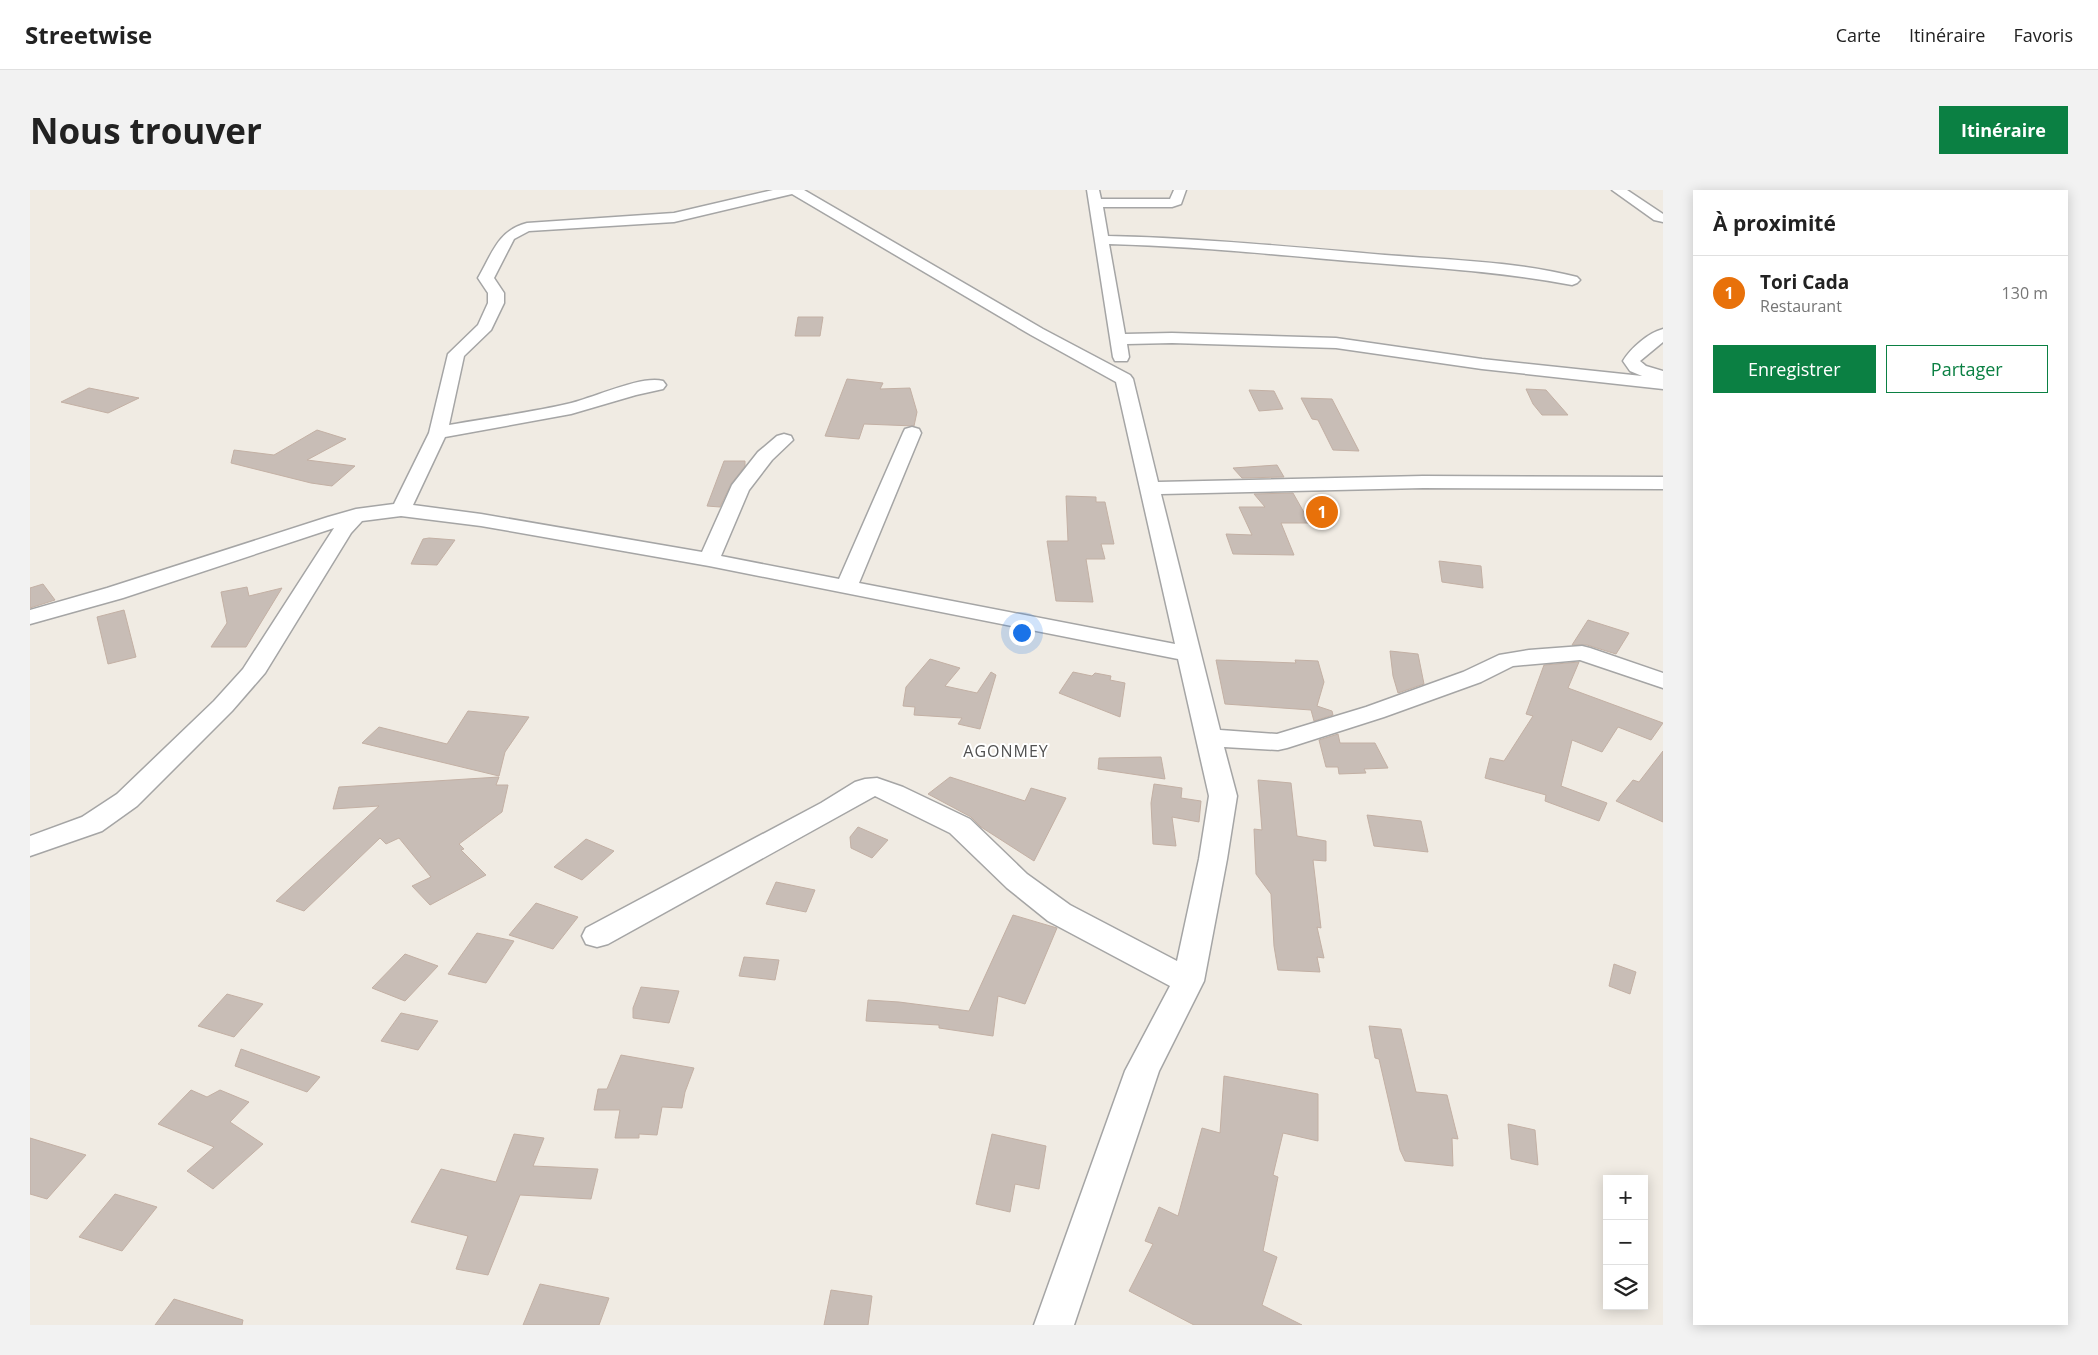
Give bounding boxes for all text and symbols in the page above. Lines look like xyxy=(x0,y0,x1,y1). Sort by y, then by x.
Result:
text: Streetwise xyxy=(25,18,152,51)
text: Carte xyxy=(1836,23,1881,47)
text: Itinéraire xyxy=(1909,23,1985,47)
text: Favoris xyxy=(2013,23,2073,47)
button: Itinéraire xyxy=(1939,106,2068,154)
text: Nous trouver xyxy=(30,107,262,154)
text: À proximité xyxy=(1713,209,1836,237)
text: Tori Cada xyxy=(1760,269,1849,295)
text: 1 xyxy=(1724,282,1734,304)
text: 130 m xyxy=(2002,282,2048,304)
text: Restaurant xyxy=(1760,295,1842,317)
button: Enregistrer xyxy=(1713,345,1876,393)
button: Partager xyxy=(1886,345,2048,393)
pin: 1 xyxy=(1306,493,1338,531)
your location xyxy=(1009,620,1035,646)
district label: AGONMEY xyxy=(963,740,1049,762)
map controls xyxy=(1603,1175,1648,1310)
button: + xyxy=(1603,1175,1648,1220)
button: − xyxy=(1603,1220,1648,1265)
button: layers xyxy=(1603,1265,1648,1310)

